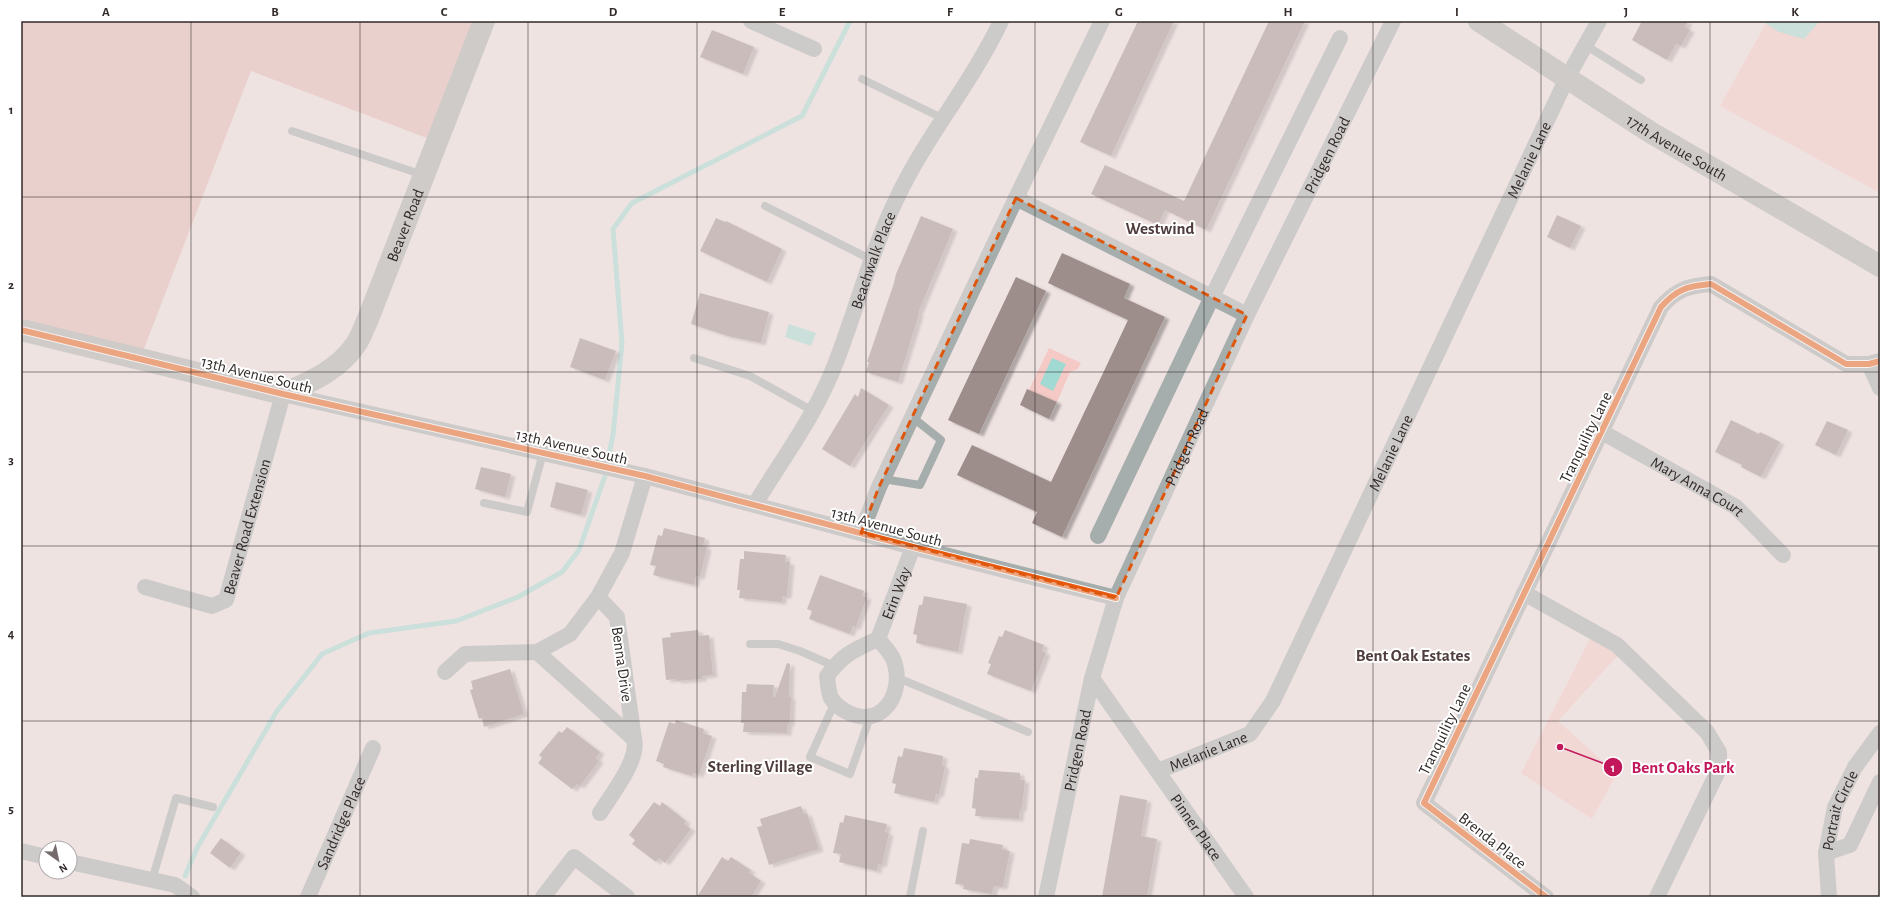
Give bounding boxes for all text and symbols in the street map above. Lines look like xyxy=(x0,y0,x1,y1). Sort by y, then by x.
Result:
text: A xyxy=(102,6,110,19)
text: B xyxy=(271,6,279,19)
text: C xyxy=(441,6,448,19)
text: D xyxy=(609,6,618,19)
text: E xyxy=(779,6,786,19)
text: F xyxy=(947,6,954,19)
text: G xyxy=(1115,6,1123,19)
text: H xyxy=(1283,6,1293,19)
text: I xyxy=(1455,6,1459,19)
text: J xyxy=(1624,6,1628,19)
text: K xyxy=(1791,6,1799,19)
text: 1 xyxy=(9,104,13,117)
street label: 17th Avenue South xyxy=(1623,112,1730,184)
street label: Pridgen Road xyxy=(1302,114,1353,196)
street label: Melanie Lane xyxy=(1505,119,1554,201)
street label: Beaver Road xyxy=(384,187,427,264)
street label: Beachwalk Place xyxy=(848,209,899,311)
district label: Westwind xyxy=(1125,220,1195,237)
text: 2 xyxy=(8,279,14,292)
street label: 13th Avenue South xyxy=(199,353,314,397)
street label: Tranquility Lane xyxy=(1557,389,1616,486)
street label: Pridgen Road xyxy=(1162,406,1212,488)
street label: Melanie Lane xyxy=(1366,412,1416,494)
street label: 13th Avenue South xyxy=(514,426,629,468)
text: 3 xyxy=(8,454,14,467)
street label: Mary Anna Court xyxy=(1648,454,1747,519)
street label: Beaver Road Extension xyxy=(221,457,274,597)
street label: 13th Avenue South xyxy=(830,504,944,549)
street label: Erin Way xyxy=(879,565,915,622)
street label: Benna Drive xyxy=(609,626,635,703)
text: 4 xyxy=(8,628,15,641)
district label: Bent Oak Estates xyxy=(1356,647,1471,664)
street label: Tranquility Lane xyxy=(1416,681,1475,778)
street label: Pridgen Road xyxy=(1061,708,1094,793)
street label: Melanie Lane xyxy=(1167,729,1250,775)
callout: Bent Oaks Park xyxy=(1603,753,1742,782)
district label: Sterling Village xyxy=(708,758,812,775)
text: Bent Oaks Park xyxy=(1632,759,1735,776)
text: 1 xyxy=(1611,762,1615,774)
street label: Portrait Circle xyxy=(1820,768,1861,852)
street label: Sandridge Place xyxy=(314,774,369,872)
street label: Pinner Place xyxy=(1167,791,1225,864)
text: 5 xyxy=(8,803,14,816)
street label: Brenda Place xyxy=(1456,810,1529,872)
north arrow xyxy=(38,840,78,880)
text: N xyxy=(57,861,69,875)

